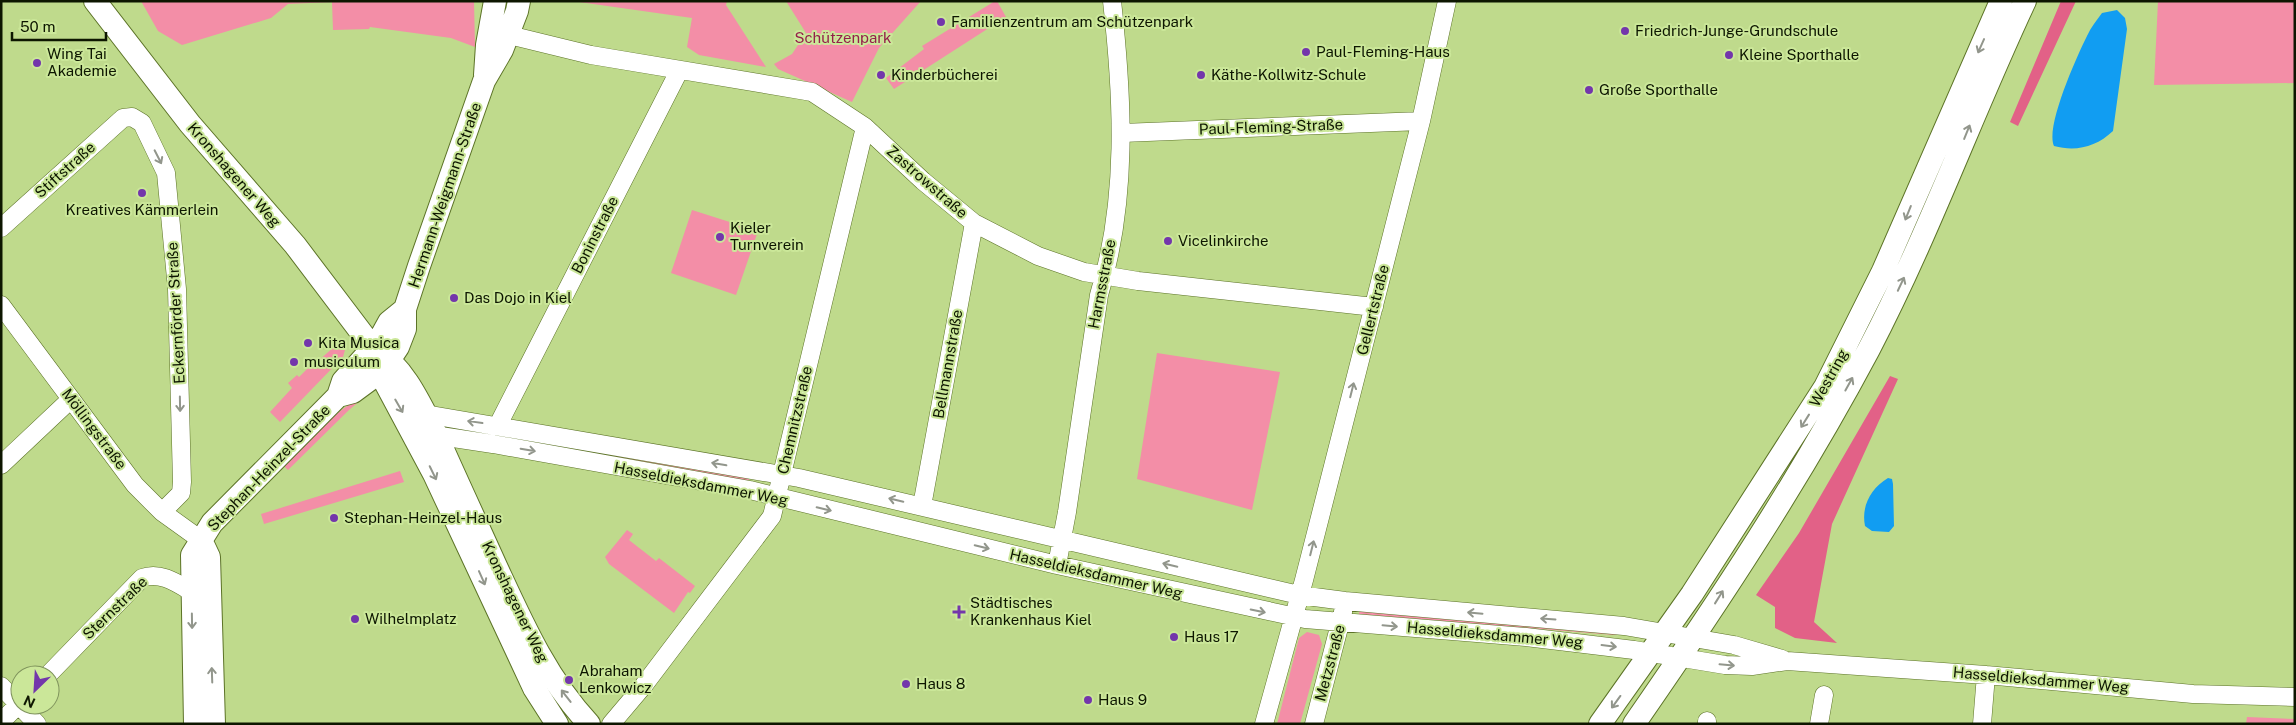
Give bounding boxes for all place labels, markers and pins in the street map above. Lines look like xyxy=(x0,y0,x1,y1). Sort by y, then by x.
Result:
place label: Familienzentrum am Schützenpark xyxy=(951,13,1193,30)
marker: Familienzentrum am Schützenpark xyxy=(935,16,947,28)
place label: Friedrich-Junge-Grundschule xyxy=(1635,22,1838,39)
marker: Friedrich-Junge-Grundschule xyxy=(1619,25,1631,37)
place label: Paul-Fleming-Haus xyxy=(1316,43,1450,60)
place label: Wing Tai Akademie xyxy=(47,45,117,79)
marker: Paul-Fleming-Haus xyxy=(1300,46,1312,58)
place label: Kleine Sporthalle xyxy=(1739,46,1859,63)
marker: Kleine Sporthalle xyxy=(1723,49,1735,61)
marker: Wing Tai Akademie xyxy=(31,57,43,69)
place label: Kinderbücherei xyxy=(891,66,998,83)
place label: Käthe-Kollwitz-Schule xyxy=(1211,66,1366,83)
marker: Kinderbücherei xyxy=(875,69,887,81)
marker: Käthe-Kollwitz-Schule xyxy=(1195,69,1207,81)
place label: Große Sporthalle xyxy=(1599,81,1718,98)
marker: Große Sporthalle xyxy=(1583,84,1595,96)
marker: Kreatives Kämmerlein xyxy=(136,187,148,199)
place label: Kreatives Kämmerlein xyxy=(66,201,218,218)
place label: Kieler Turnverein xyxy=(730,219,804,253)
marker: Kieler Turnverein xyxy=(714,231,726,243)
place label: Vicelinkirche xyxy=(1178,232,1269,249)
marker: Vicelinkirche xyxy=(1162,235,1174,247)
place label: Das Dojo in Kiel xyxy=(464,289,572,306)
marker: Das Dojo in Kiel xyxy=(448,292,460,304)
place label: Kita Musica xyxy=(318,334,399,351)
marker: Kita Musica xyxy=(302,337,314,349)
place label: musiculum xyxy=(304,353,380,370)
marker: musiculum xyxy=(288,356,300,368)
place label: Stephan-Heinzel-Haus xyxy=(344,509,502,526)
marker: Stephan-Heinzel-Haus xyxy=(328,512,340,524)
place label: Städtisches Krankenhaus Kiel xyxy=(970,594,1092,628)
marker: Städtisches Krankenhaus Kiel xyxy=(952,605,966,619)
place label: Wilhelmplatz xyxy=(365,610,457,627)
marker: Wilhelmplatz xyxy=(349,613,361,625)
place label: Haus 17 xyxy=(1184,628,1239,645)
marker: Haus 17 xyxy=(1168,631,1180,643)
place label: Abraham Lenkowicz xyxy=(579,662,652,696)
marker: Abraham Lenkowicz xyxy=(563,674,575,686)
place label: Haus 8 xyxy=(916,675,965,692)
marker: Haus 8 xyxy=(900,678,912,690)
place label: Haus 9 xyxy=(1098,691,1147,708)
marker: Haus 9 xyxy=(1082,694,1094,706)

